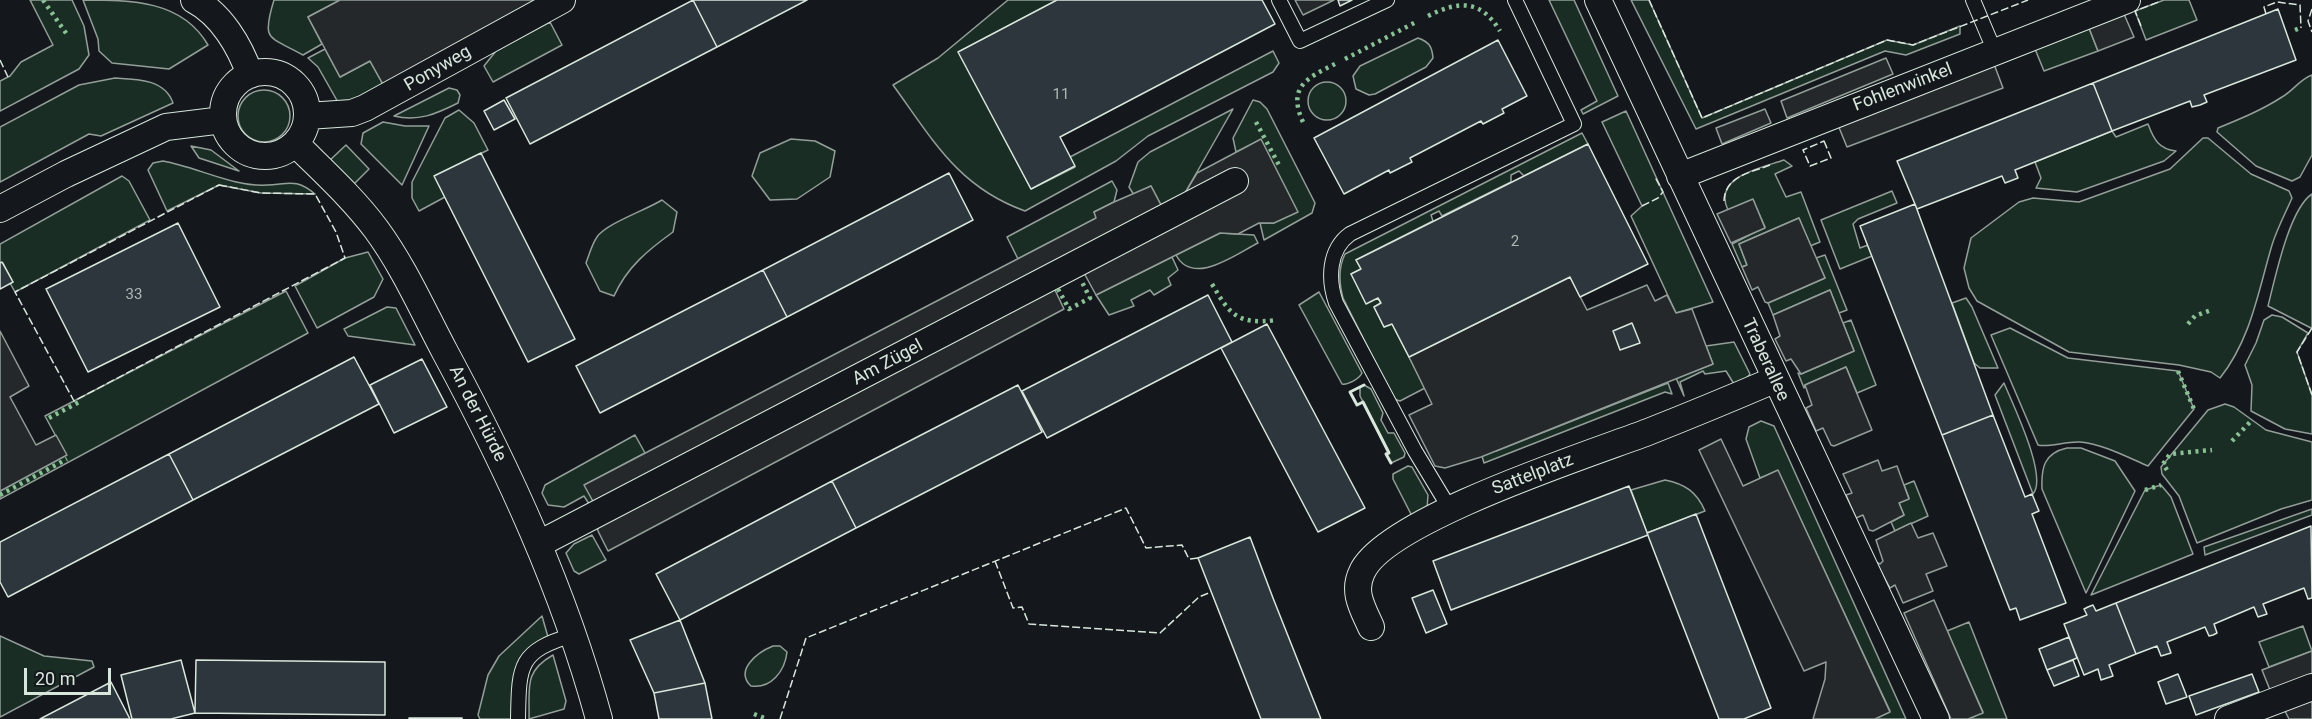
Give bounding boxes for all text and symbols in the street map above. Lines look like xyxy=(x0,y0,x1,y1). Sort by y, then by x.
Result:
street label: Ponyweg xyxy=(401,41,475,97)
street label: Fohlenwinkel xyxy=(1850,59,1956,117)
house number: 11 xyxy=(1053,86,1069,104)
house number: 2 xyxy=(1511,233,1519,251)
house number: 33 xyxy=(126,286,142,304)
street label: Traberallee xyxy=(1736,315,1794,405)
street label: Am Zügel xyxy=(849,335,927,391)
street label: An der Hürde xyxy=(444,362,510,466)
street label: Sattelplatz xyxy=(1489,450,1577,500)
scale bar xyxy=(27,656,114,694)
text: 20 m xyxy=(35,668,75,689)

